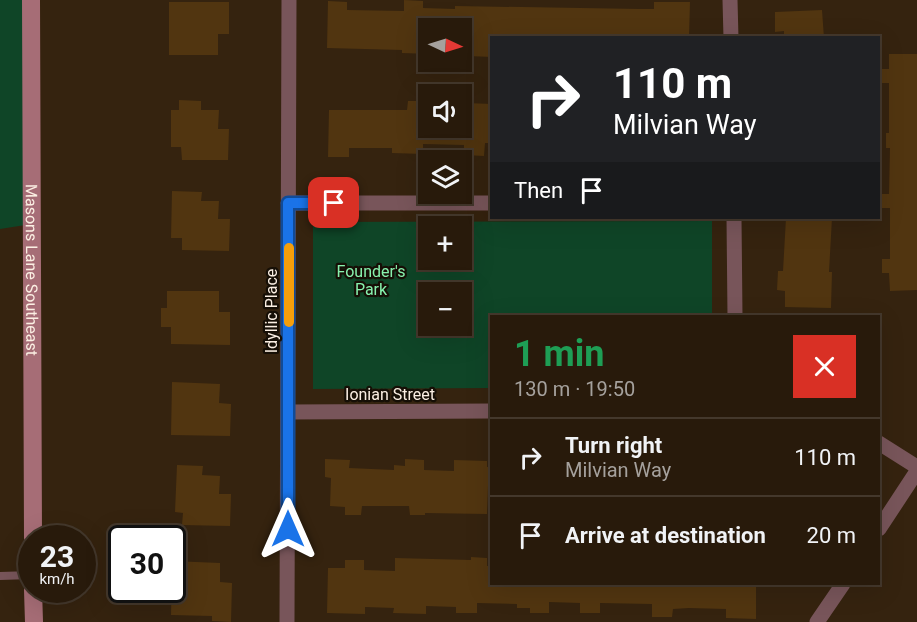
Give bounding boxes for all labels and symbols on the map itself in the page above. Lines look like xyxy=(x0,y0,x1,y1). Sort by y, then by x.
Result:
north arrow xyxy=(418,18,472,72)
pin xyxy=(308,177,359,228)
street label: Masons Lane Southeast xyxy=(22,184,42,356)
park label: Founder's Park xyxy=(337,262,405,299)
street label: Idyllic Place xyxy=(262,269,281,353)
street label: Ionian Street xyxy=(345,385,435,404)
position arrow xyxy=(256,497,320,561)
speed limit sign: 30 xyxy=(108,525,186,603)

